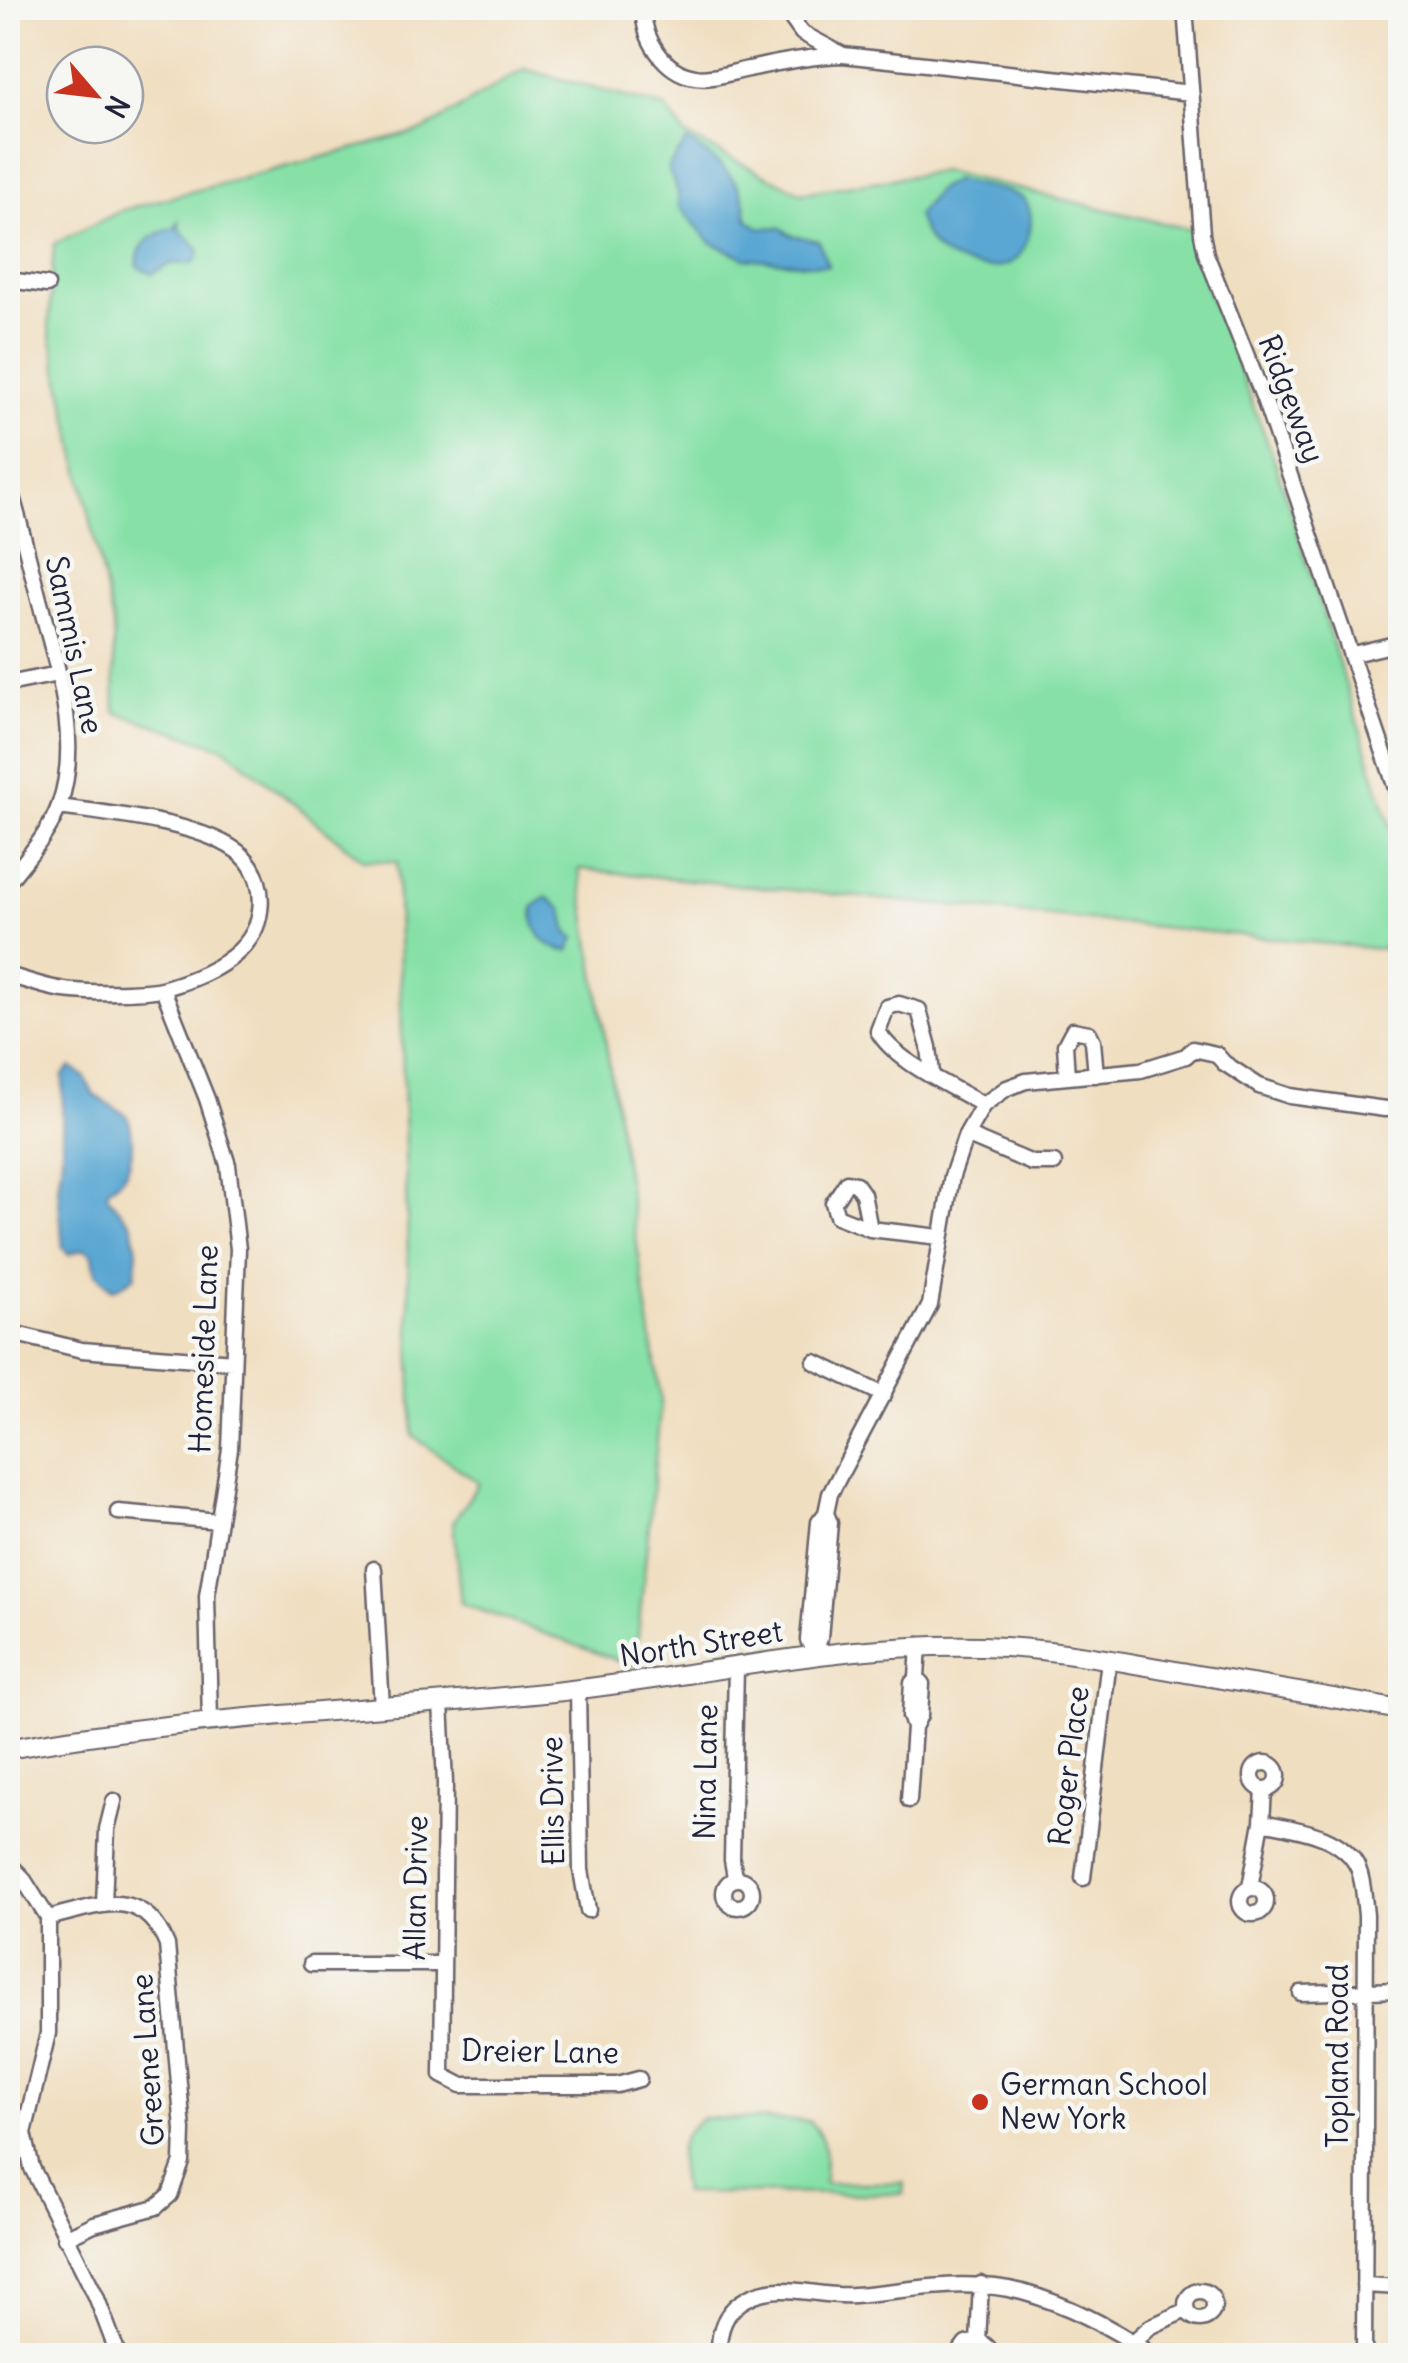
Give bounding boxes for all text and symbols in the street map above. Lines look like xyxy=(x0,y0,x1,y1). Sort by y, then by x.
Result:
north arrow xyxy=(45,45,145,145)
text: N xyxy=(97,90,138,124)
street label: Ridgeway xyxy=(1250,329,1334,468)
street label: Sammis Lane xyxy=(38,552,112,737)
street label: Homeside Lane xyxy=(180,1244,226,1454)
street label: North Street xyxy=(617,1611,785,1675)
street label: Roger Place xyxy=(1039,1684,1097,1848)
street label: Nina Lane xyxy=(685,1704,725,1840)
street label: Ellis Drive xyxy=(532,1736,572,1866)
street label: Allan Drive xyxy=(395,1815,435,1961)
street label: Topland Road xyxy=(1318,1964,1356,2148)
street label: Greene Lane xyxy=(122,1973,172,2148)
street label: Dreier Lane xyxy=(461,2031,619,2071)
place label: German School New York xyxy=(1000,2065,1208,2137)
marker: German School New York xyxy=(969,2091,991,2113)

